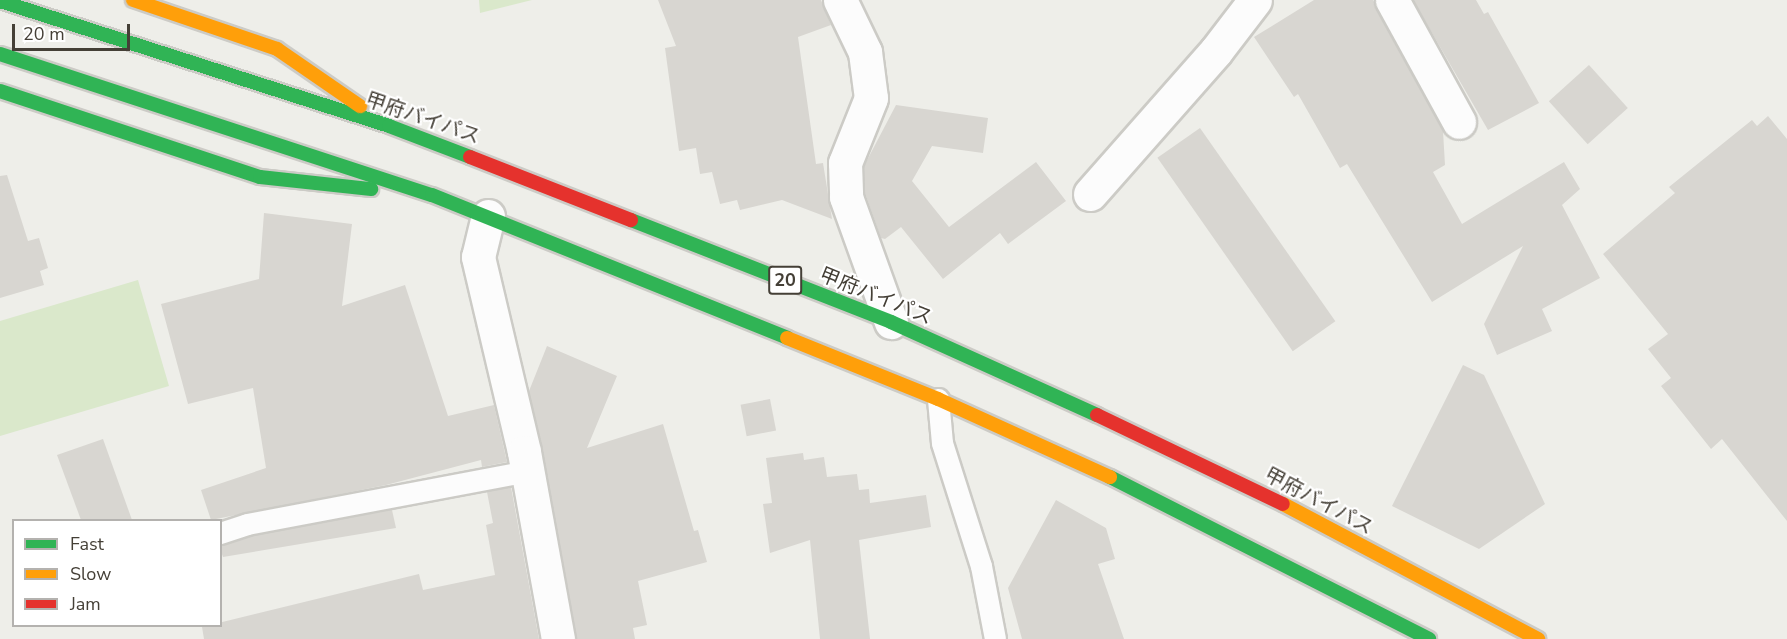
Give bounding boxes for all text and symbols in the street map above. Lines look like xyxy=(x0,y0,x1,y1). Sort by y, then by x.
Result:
scale bar xyxy=(15,12,134,50)
text: 20 m xyxy=(23,22,65,46)
street label: 甲府バイパス xyxy=(362,87,484,149)
street label: 甲府バイパス xyxy=(816,262,936,330)
road number: 20 xyxy=(767,265,803,295)
street label: 甲府バイパス xyxy=(1260,462,1378,540)
legend xyxy=(12,519,222,627)
text: Fast xyxy=(70,532,104,556)
text: Slow xyxy=(70,562,111,586)
text: Jam xyxy=(70,592,101,616)

